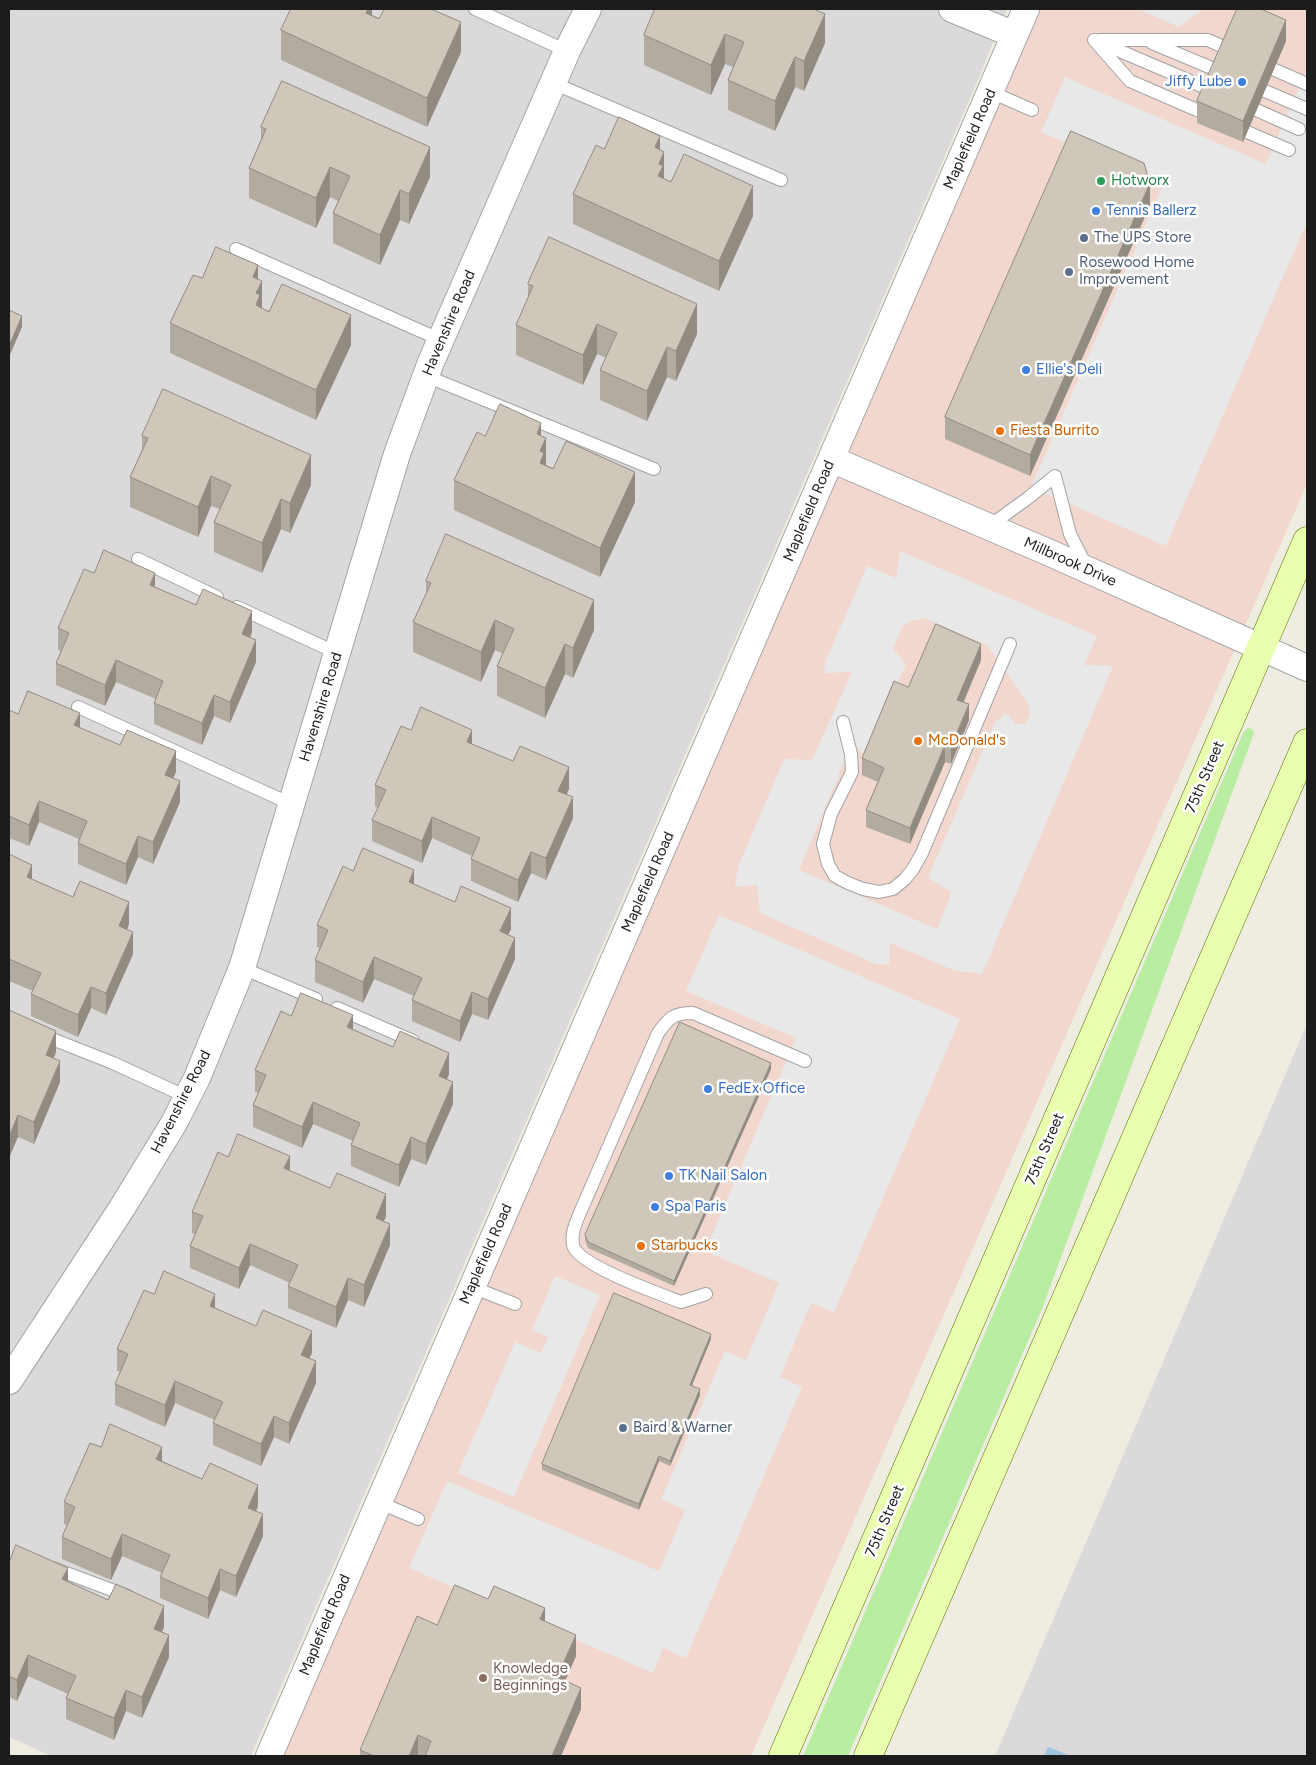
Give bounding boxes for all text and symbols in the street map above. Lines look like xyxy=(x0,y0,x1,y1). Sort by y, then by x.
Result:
place label: Jiffy Lube xyxy=(1165,73,1232,91)
marker: Jiffy Lube xyxy=(1236,76,1248,88)
street label: Maplefield Road xyxy=(940,86,1000,192)
place label: Hotworx xyxy=(1111,172,1169,190)
marker: Hotworx xyxy=(1095,175,1107,187)
place label: Tennis Ballerz xyxy=(1106,202,1196,220)
marker: Tennis Ballerz xyxy=(1090,205,1102,217)
place label: The UPS Store xyxy=(1094,229,1192,247)
marker: The UPS Store xyxy=(1078,232,1090,244)
place label: Rosewood Home Improvement xyxy=(1079,254,1194,289)
marker: Rosewood Home Improvement xyxy=(1063,266,1075,278)
street label: Havenshire Road xyxy=(419,267,479,379)
place label: Ellie's Deli xyxy=(1036,361,1102,379)
marker: Ellie's Deli xyxy=(1020,364,1032,376)
place label: Fiesta Burrito xyxy=(1010,422,1099,440)
marker: Fiesta Burrito xyxy=(994,425,1006,437)
street label: Maplefield Road xyxy=(780,458,838,564)
street label: Millbrook Drive xyxy=(1021,534,1119,590)
street label: Havenshire Road xyxy=(296,650,346,764)
place label: McDonald's xyxy=(928,732,1006,750)
marker: McDonald's xyxy=(912,735,924,747)
street label: 75th Street xyxy=(1182,738,1228,816)
street label: Maplefield Road xyxy=(618,829,678,935)
street label: Havenshire Road xyxy=(147,1047,215,1157)
place label: FedEx Office xyxy=(718,1080,805,1098)
marker: FedEx Office xyxy=(702,1083,714,1095)
street label: 75th Street xyxy=(1022,1110,1068,1188)
place label: TK Nail Salon xyxy=(679,1167,767,1185)
marker: TK Nail Salon xyxy=(663,1170,675,1182)
place label: Spa Paris xyxy=(665,1198,726,1216)
street label: Maplefield Road xyxy=(456,1201,516,1307)
marker: Spa Paris xyxy=(649,1201,661,1213)
place label: Starbucks xyxy=(651,1237,718,1255)
marker: Starbucks xyxy=(635,1240,647,1252)
place label: Baird & Warner xyxy=(633,1419,732,1437)
marker: Baird & Warner xyxy=(617,1422,629,1434)
street label: 75th Street xyxy=(862,1482,908,1560)
street label: Maplefield Road xyxy=(296,1572,354,1678)
place label: Knowledge Beginnings xyxy=(493,1660,568,1695)
marker: Knowledge Beginnings xyxy=(477,1672,489,1684)

